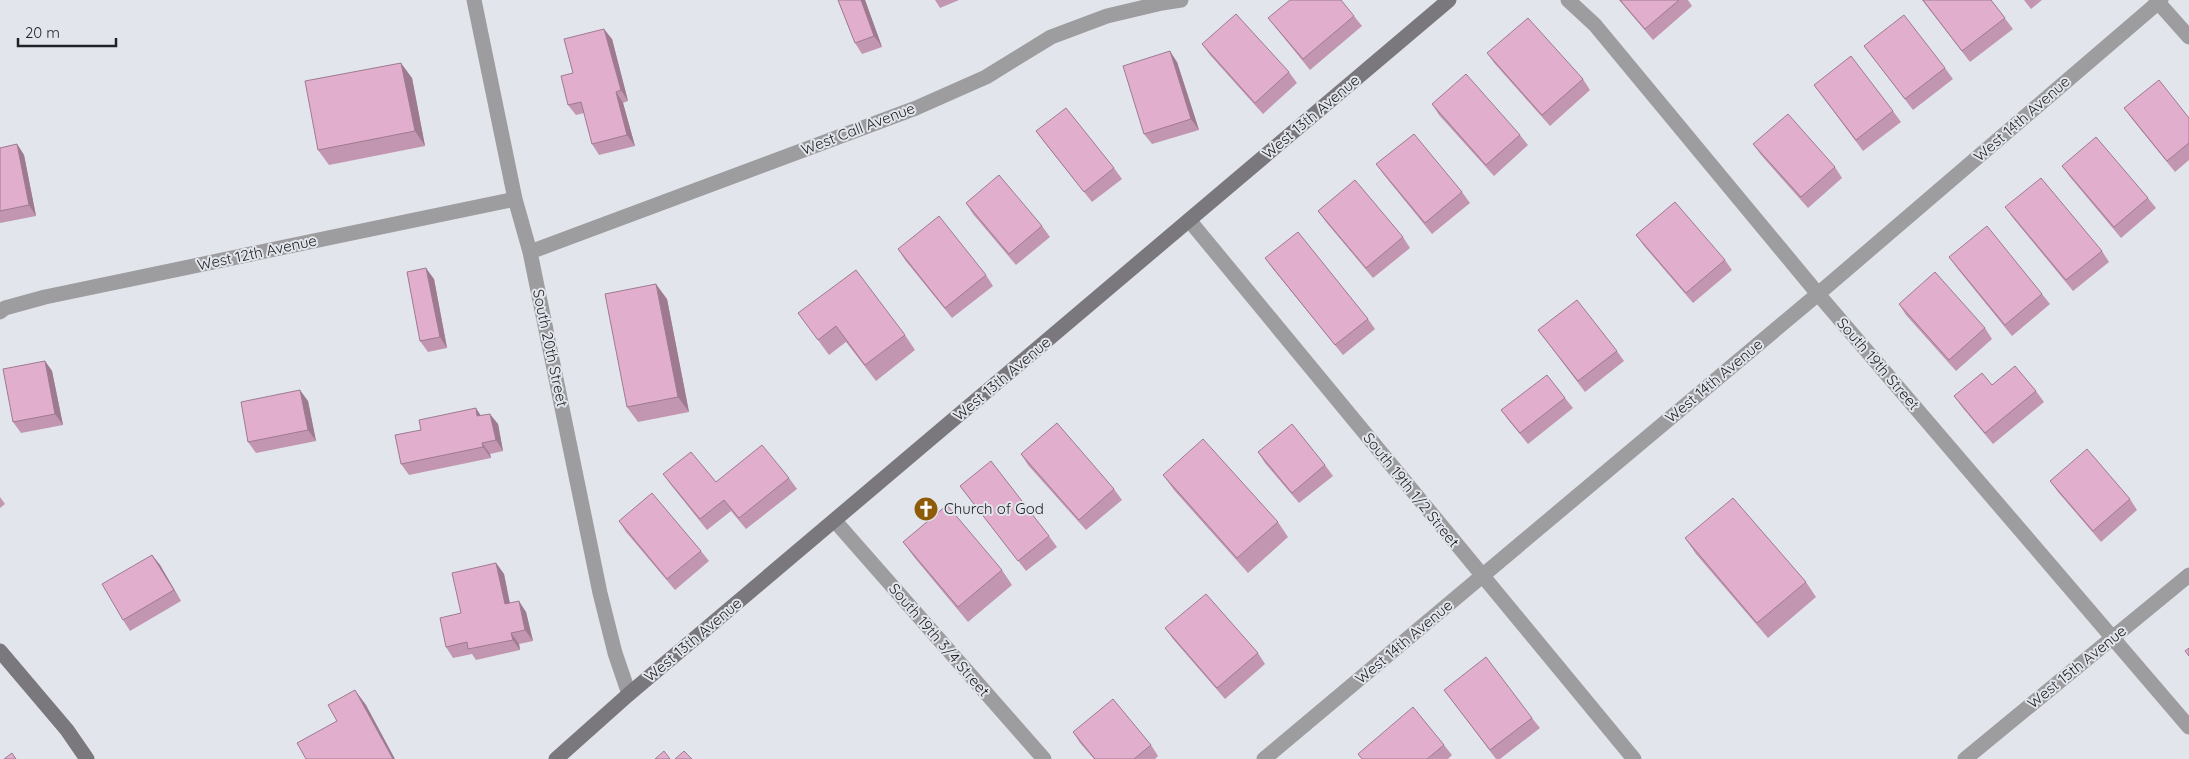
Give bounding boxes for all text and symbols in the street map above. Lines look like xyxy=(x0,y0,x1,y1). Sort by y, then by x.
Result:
scale bar xyxy=(18,15,115,47)
text: 20 m xyxy=(25,23,60,42)
street label: West 13th Avenue xyxy=(1258,70,1363,163)
street label: West 14th Avenue xyxy=(1970,72,2074,166)
street label: West Call Avenue xyxy=(798,98,917,159)
street label: West 12th Avenue xyxy=(195,231,318,274)
street label: South 20th Street xyxy=(529,287,572,408)
street label: South 19th Street xyxy=(1833,314,1924,414)
street label: West 13th Avenue xyxy=(949,332,1054,425)
street label: West 14th Avenue xyxy=(1661,334,1766,427)
street label: South 19th 1/2 Street xyxy=(1359,428,1463,551)
church icon: Church of God xyxy=(913,496,939,522)
place label: Church of God xyxy=(944,499,1044,518)
street label: South 19th 3/4 Street xyxy=(885,579,994,700)
street label: West 13th Avenue xyxy=(640,593,745,686)
street label: West 14th Avenue xyxy=(1351,595,1456,688)
street label: West 15th Avenue xyxy=(2023,621,2130,712)

